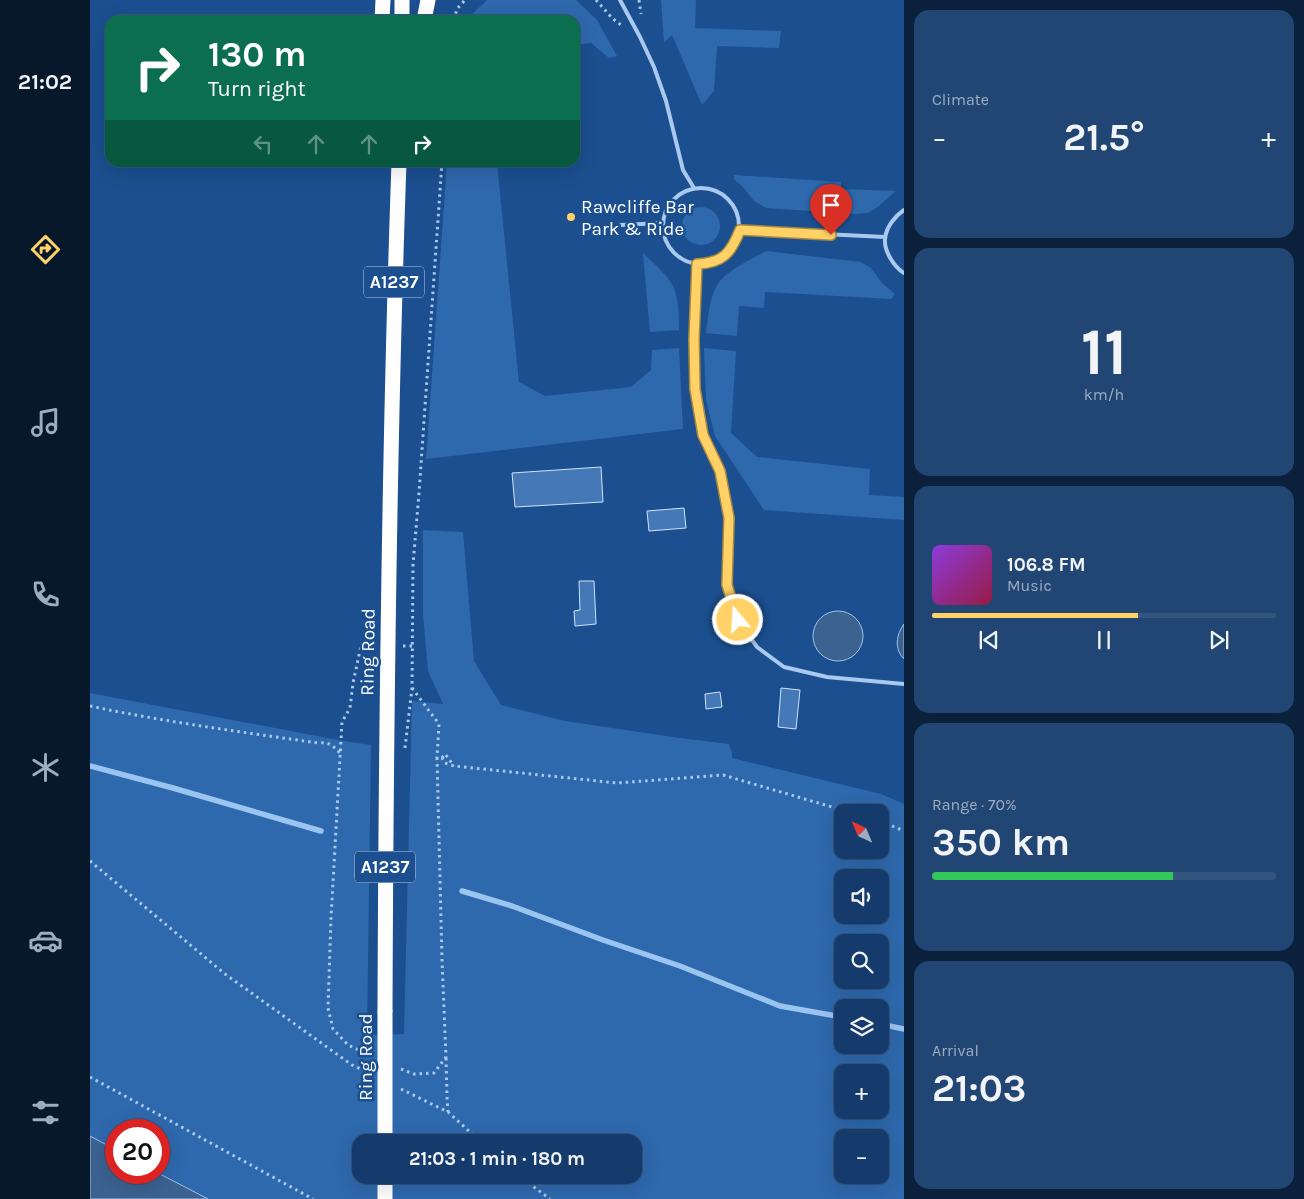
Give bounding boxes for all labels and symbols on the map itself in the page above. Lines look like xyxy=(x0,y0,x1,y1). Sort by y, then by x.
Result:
pin xyxy=(810,184,852,235)
place label: Rawcliffe Bar Park & Ride xyxy=(581,196,694,240)
marker: Rawcliffe Bar Park & Ride xyxy=(565,211,577,223)
road number: A1237 xyxy=(364,266,424,298)
position arrow xyxy=(711,593,763,645)
street label: Ring Road xyxy=(356,608,380,696)
north arrow xyxy=(834,804,889,859)
road number: A1237 xyxy=(355,852,415,882)
street label: Ring Road xyxy=(355,1013,377,1101)
speed limit sign: 20 xyxy=(105,1119,170,1184)

